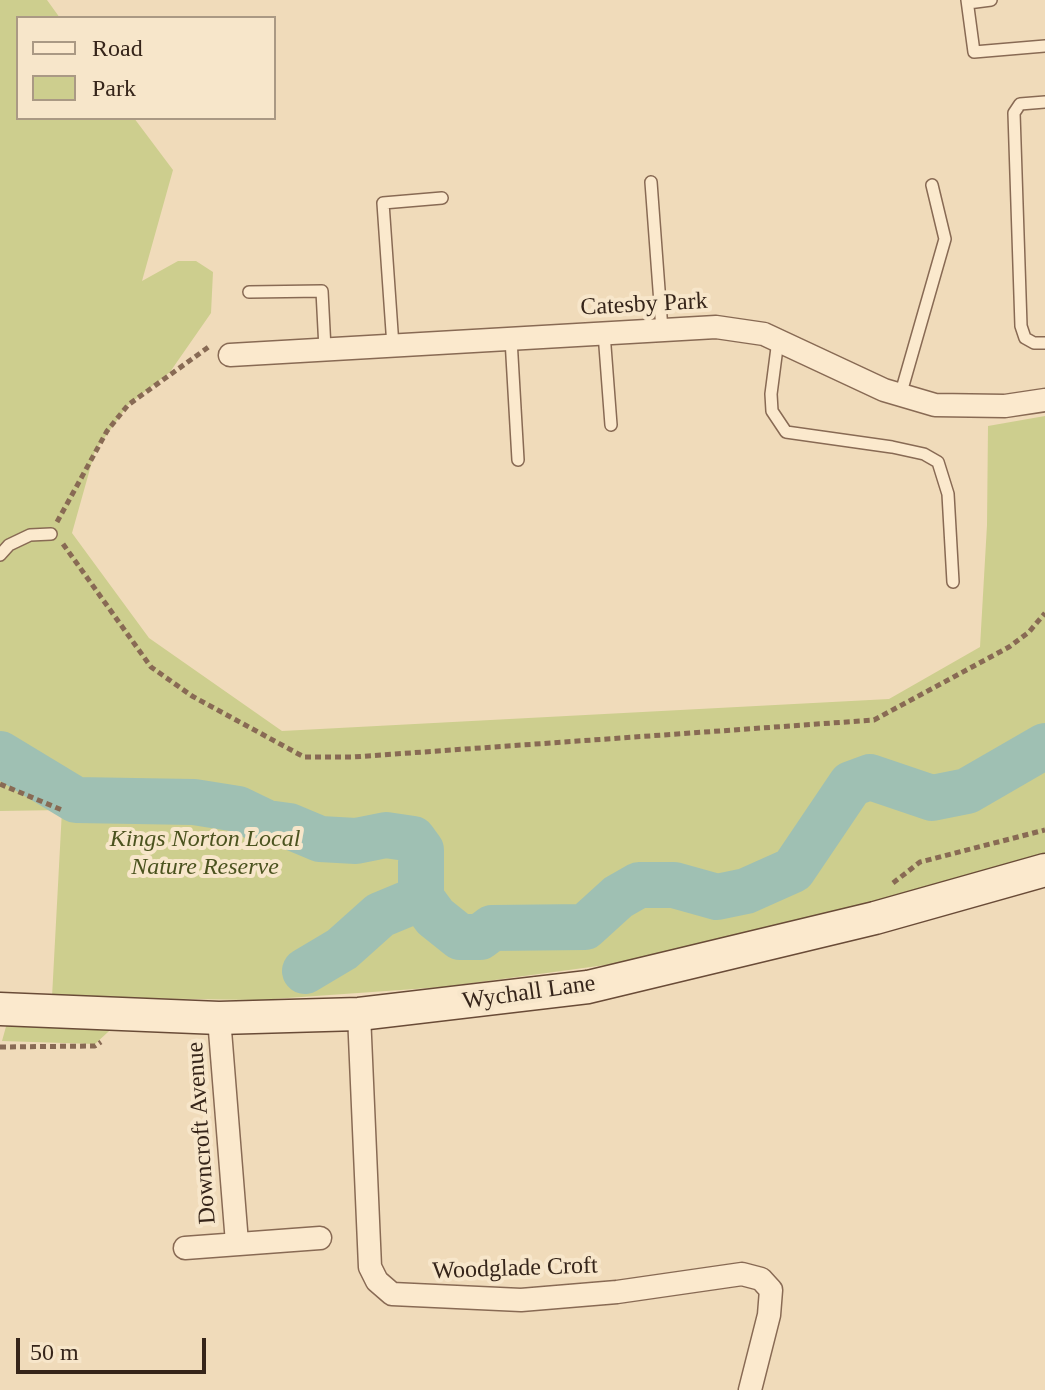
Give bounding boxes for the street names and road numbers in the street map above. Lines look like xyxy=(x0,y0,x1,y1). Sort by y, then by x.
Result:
street label: Catesby Park xyxy=(580,287,708,323)
street label: Wychall Lane xyxy=(461,969,597,1017)
street label: Downcroft Avenue xyxy=(181,1041,223,1225)
street label: Woodglade Croft xyxy=(432,1252,598,1286)

